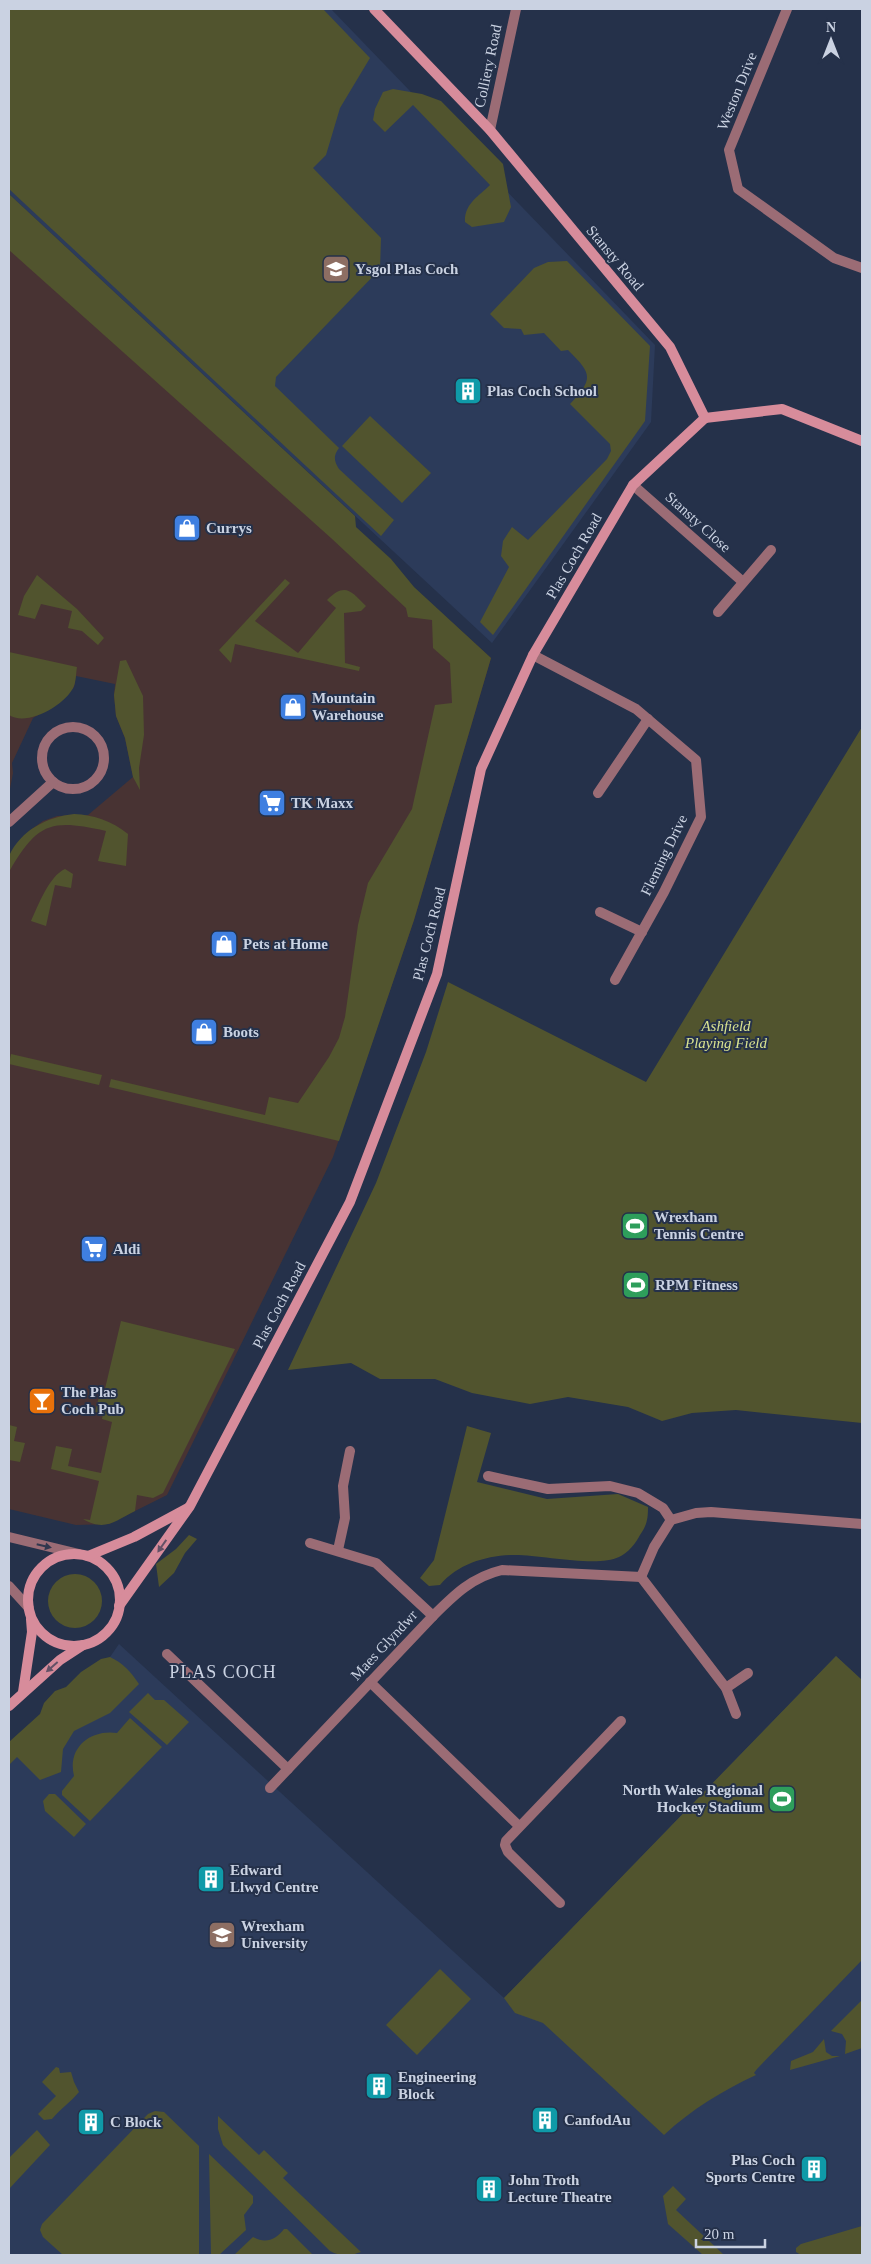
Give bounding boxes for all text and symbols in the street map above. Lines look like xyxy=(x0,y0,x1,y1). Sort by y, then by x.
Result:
north arrow xyxy=(806,15,856,65)
text: N xyxy=(826,20,836,35)
street label: Colliery Road xyxy=(471,22,505,109)
street label: Weston Drive xyxy=(714,49,760,132)
street label: Stansty Road xyxy=(583,222,647,294)
school or university icon: Ysgol Plas Coch xyxy=(321,254,351,284)
place label: Ysgol Plas Coch xyxy=(355,261,459,277)
building icon: Plas Coch School xyxy=(453,376,483,406)
place label: Plas Coch School xyxy=(487,383,597,399)
street label: Stansty Close xyxy=(662,489,734,556)
street label: Plas Coch Road xyxy=(543,510,605,602)
shop icon: Currys xyxy=(172,513,202,543)
place label: Currys xyxy=(206,520,252,536)
place label: Mountain Warehouse xyxy=(312,690,384,723)
shop icon: Mountain Warehouse xyxy=(278,692,308,722)
supermarket icon: TK Maxx xyxy=(257,788,287,818)
place label: TK Maxx xyxy=(291,795,354,811)
street label: Fleming Drive xyxy=(638,812,691,898)
street label: Plas Coch Road xyxy=(410,885,448,982)
shop icon: Pets at Home xyxy=(209,929,239,959)
place label: Pets at Home xyxy=(243,936,328,952)
shop icon: Boots xyxy=(189,1017,219,1047)
park label: Ashfield Playing Field xyxy=(684,1018,768,1051)
place label: Boots xyxy=(223,1024,259,1040)
place label: Wrexham Tennis Centre xyxy=(654,1209,744,1242)
sports icon: Wrexham Tennis Centre xyxy=(620,1211,650,1241)
supermarket icon: Aldi xyxy=(79,1234,109,1264)
place label: Aldi xyxy=(113,1241,141,1257)
street label: Plas Coch Road xyxy=(249,1259,309,1351)
sports icon: RPM Fitness xyxy=(621,1270,651,1300)
place label: RPM Fitness xyxy=(655,1277,738,1293)
place label: The Plas Coch Pub xyxy=(61,1384,124,1417)
bar icon: The Plas Coch Pub xyxy=(27,1386,57,1416)
one-way arrow xyxy=(157,1539,167,1553)
one-way arrow xyxy=(37,1542,52,1550)
street label: Maes Glyndwr xyxy=(348,1607,420,1683)
one-way arrow xyxy=(46,1661,58,1672)
district label: PLAS COCH xyxy=(169,1662,277,1682)
place label: North Wales Regional Hockey Stadium xyxy=(622,1782,763,1815)
sports icon: North Wales Regional Hockey Stadium xyxy=(767,1784,797,1814)
place label: Edward Llwyd Centre xyxy=(230,1862,319,1895)
building icon: Edward Llwyd Centre xyxy=(196,1864,226,1894)
place label: Wrexham University xyxy=(241,1918,308,1951)
school or university icon: Wrexham University xyxy=(207,1920,237,1950)
place label: Engineering Block xyxy=(398,2069,477,2102)
building icon: Engineering Block xyxy=(364,2071,394,2101)
building icon: CanfodAu xyxy=(530,2105,560,2135)
building icon: C Block xyxy=(76,2107,106,2137)
place label: CanfodAu xyxy=(564,2112,631,2128)
place label: C Block xyxy=(110,2114,162,2130)
place label: Plas Coch Sports Centre xyxy=(706,2152,796,2185)
building icon: Plas Coch Sports Centre xyxy=(799,2154,829,2184)
place label: John Troth Lecture Theatre xyxy=(508,2172,612,2205)
building icon: John Troth Lecture Theatre xyxy=(474,2174,504,2204)
scale bar xyxy=(696,2216,765,2248)
text: 20 m xyxy=(704,2226,735,2242)

